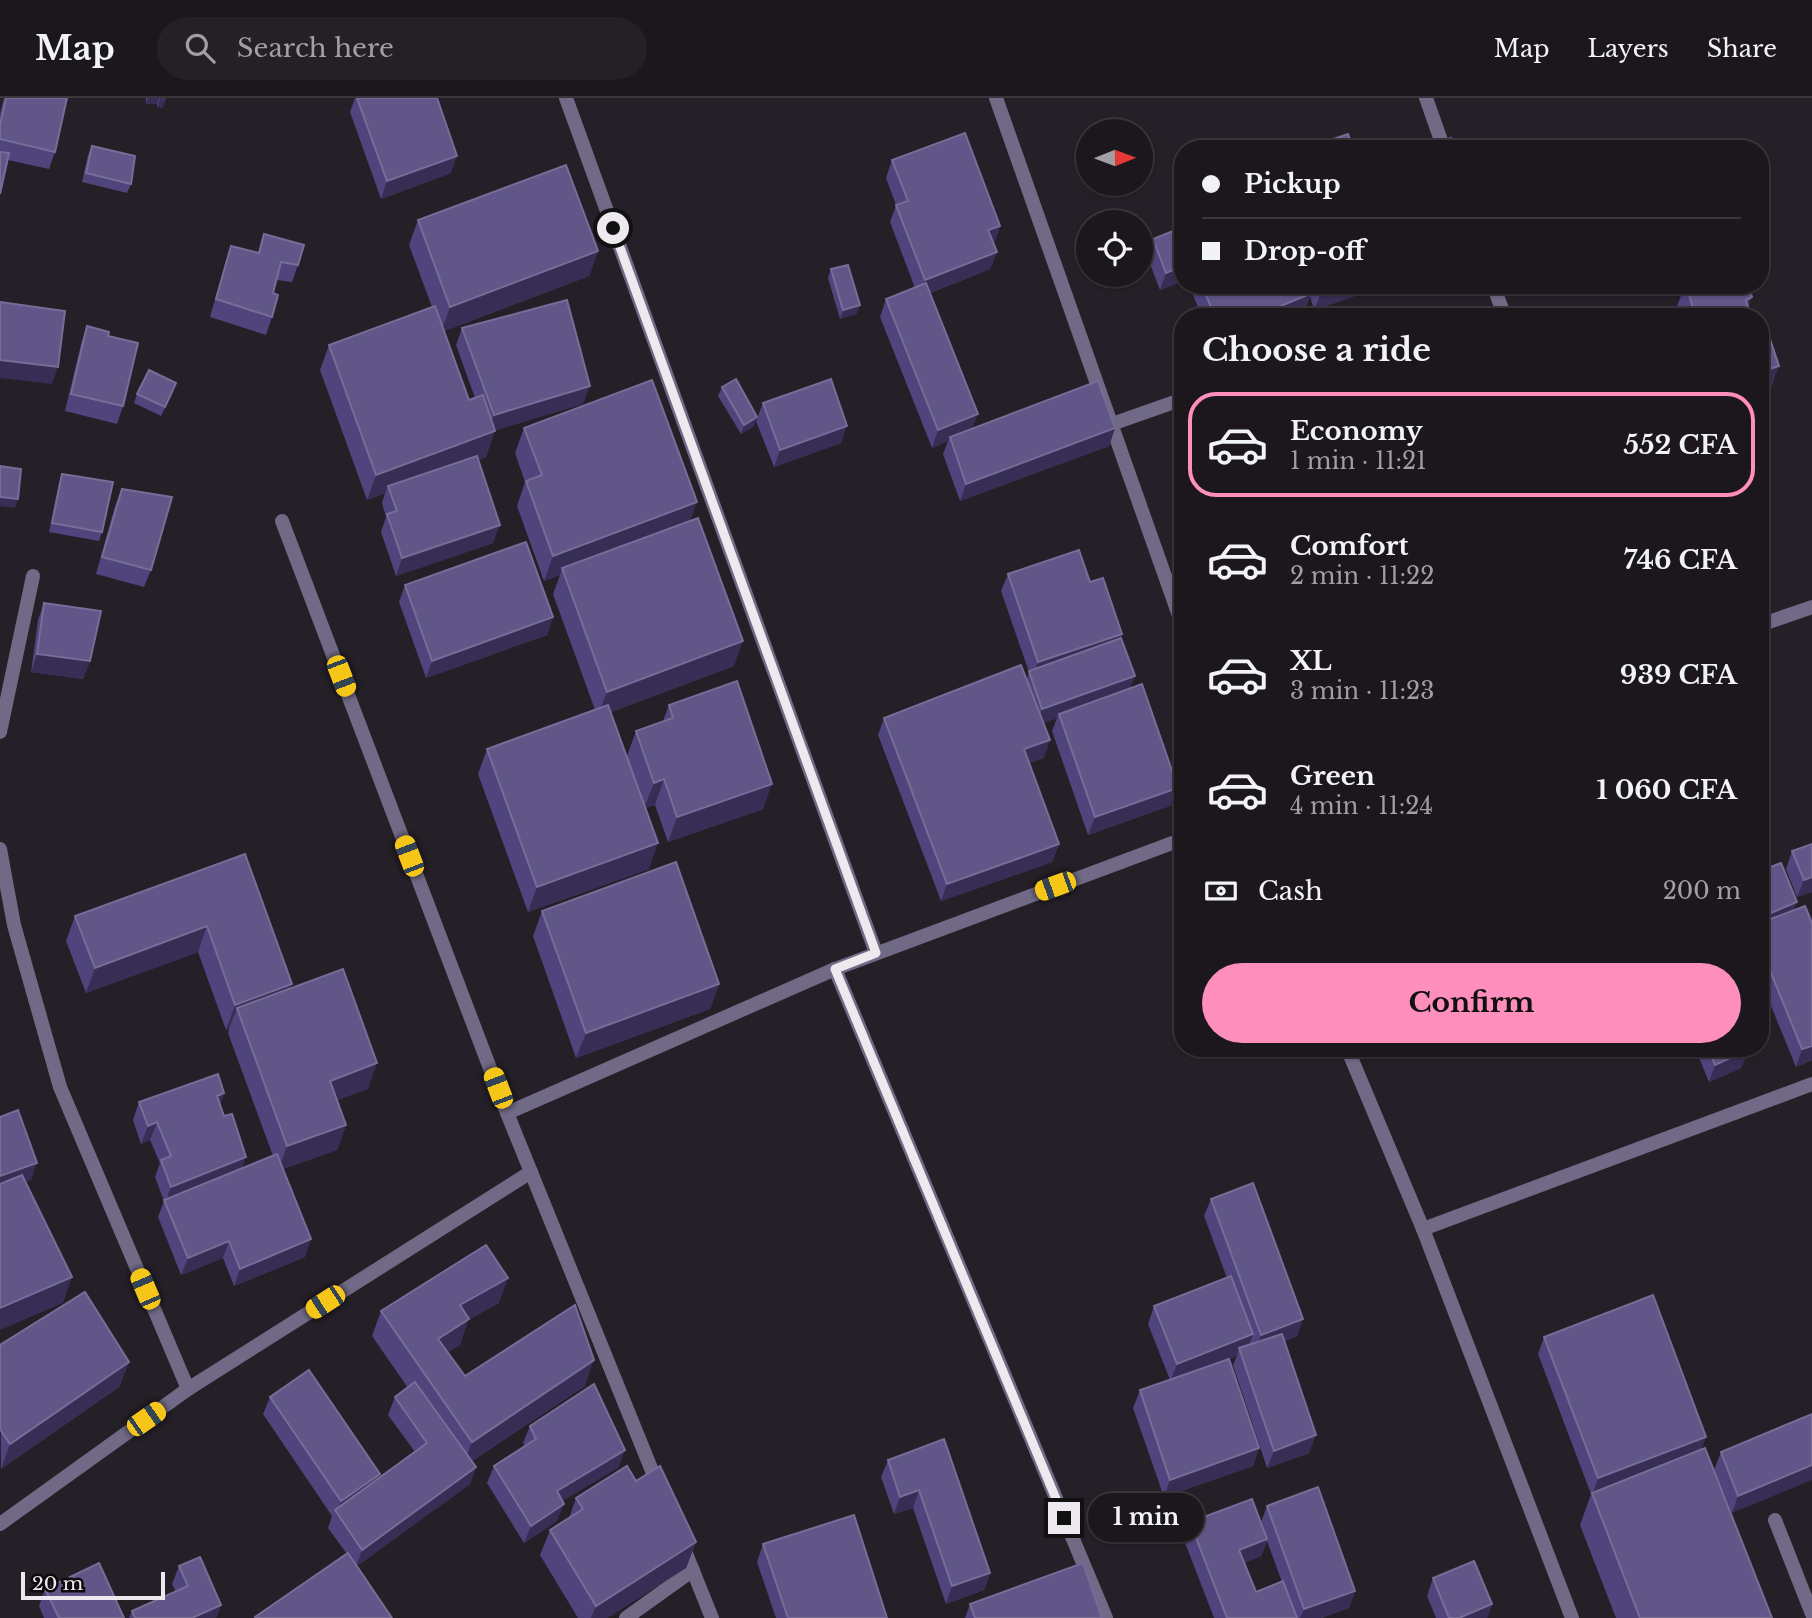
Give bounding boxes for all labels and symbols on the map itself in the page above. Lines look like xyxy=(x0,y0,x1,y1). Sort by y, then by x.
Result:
north arrow xyxy=(1076,119,1153,196)
route start xyxy=(597,212,629,244)
car xyxy=(324,653,359,699)
car xyxy=(392,833,427,879)
car xyxy=(1032,869,1079,903)
car xyxy=(481,1065,516,1111)
car xyxy=(128,1266,163,1312)
car xyxy=(302,1282,349,1322)
car xyxy=(123,1398,170,1440)
callout: 1 min xyxy=(1088,1494,1204,1542)
route end xyxy=(1048,1502,1080,1534)
scale bar xyxy=(21,1569,164,1601)

